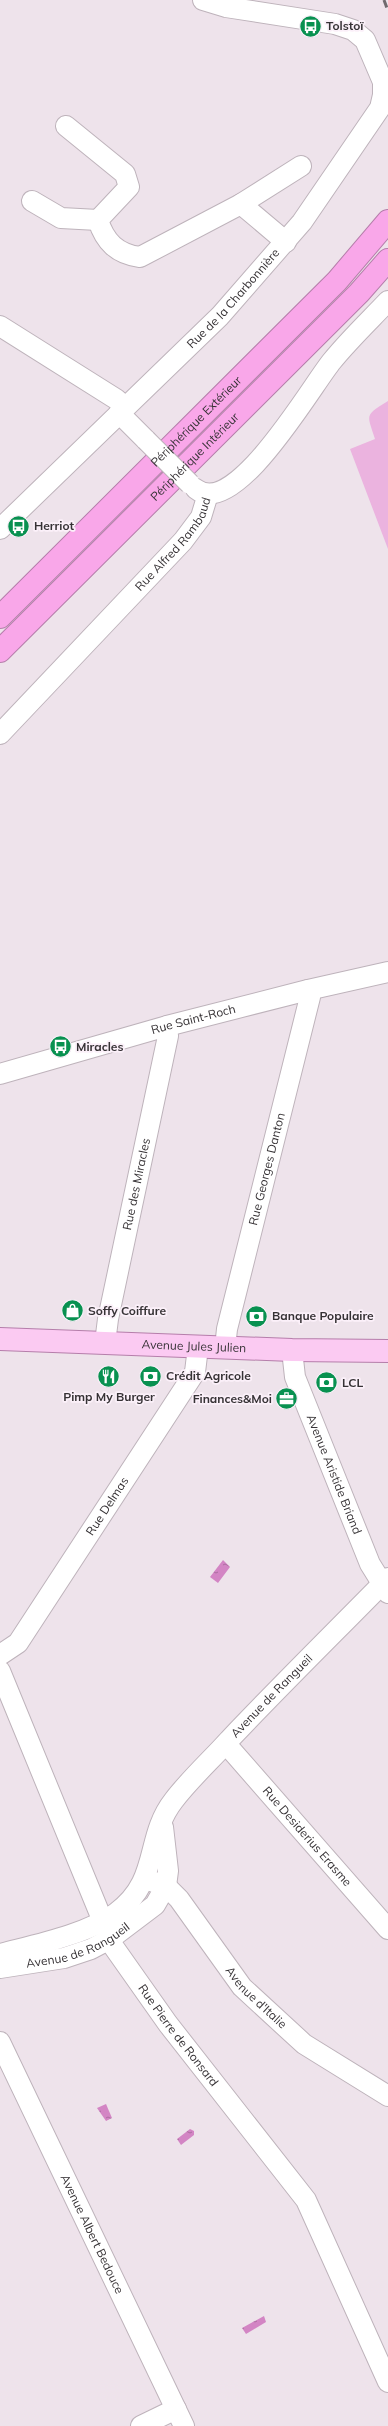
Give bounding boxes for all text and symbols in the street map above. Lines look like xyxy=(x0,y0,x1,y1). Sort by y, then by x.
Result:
bus stop icon: Tolstoï xyxy=(297,13,323,39)
place label: Tolstoï xyxy=(326,18,364,33)
street label: Rue de la Charbonnière xyxy=(183,245,282,351)
street label: Périphérique Extérieur xyxy=(147,372,245,470)
street label: Périphérique Intérieur xyxy=(147,409,242,504)
street label: Rue Alfred Rambaud xyxy=(132,495,214,594)
bus stop icon: Herriot xyxy=(5,513,31,539)
place label: Herriot xyxy=(34,518,74,533)
street label: Rue Saint-Roch xyxy=(149,1001,237,1037)
bus stop icon: Miracles xyxy=(48,1034,74,1060)
place label: Miracles xyxy=(76,1039,123,1054)
street label: Rue Georges Danton xyxy=(245,1111,288,1227)
street label: Rue des Miracles xyxy=(119,1137,153,1231)
shop icon: Soffy Coiffure xyxy=(60,1298,86,1324)
place label: Soffy Coiffure xyxy=(88,1303,166,1318)
bank icon: Banque Populaire xyxy=(244,1303,270,1329)
place label: Banque Populaire xyxy=(272,1308,374,1323)
street label: Avenue Jules Julien xyxy=(141,1336,246,1355)
restaurant icon: Pimp My Burger xyxy=(96,1363,122,1389)
bank icon: Crédit Agricole xyxy=(138,1363,164,1389)
place label: Crédit Agricole xyxy=(166,1368,251,1383)
bank icon: LCL xyxy=(314,1370,340,1396)
place label: LCL xyxy=(342,1375,363,1390)
office icon: Finances&Moi xyxy=(274,1386,300,1412)
place label: Pimp My Burger xyxy=(63,1389,155,1404)
place label: Finances&Moi xyxy=(193,1391,272,1406)
street label: Avenue Aristide Briand xyxy=(304,1412,365,1536)
street label: Rue Delmas xyxy=(82,1474,132,1538)
street label: Avenue de Rangueil xyxy=(227,1651,315,1741)
street label: Rue Desiderius Erasme xyxy=(260,1783,355,1889)
street label: Avenue de Rangueil xyxy=(25,1919,132,1971)
street label: Avenue d'Italie xyxy=(223,1963,290,2031)
street label: Rue Pierre de Ronsard xyxy=(135,1981,222,2089)
street label: Avenue Albert Bedouce xyxy=(58,2172,127,2296)

